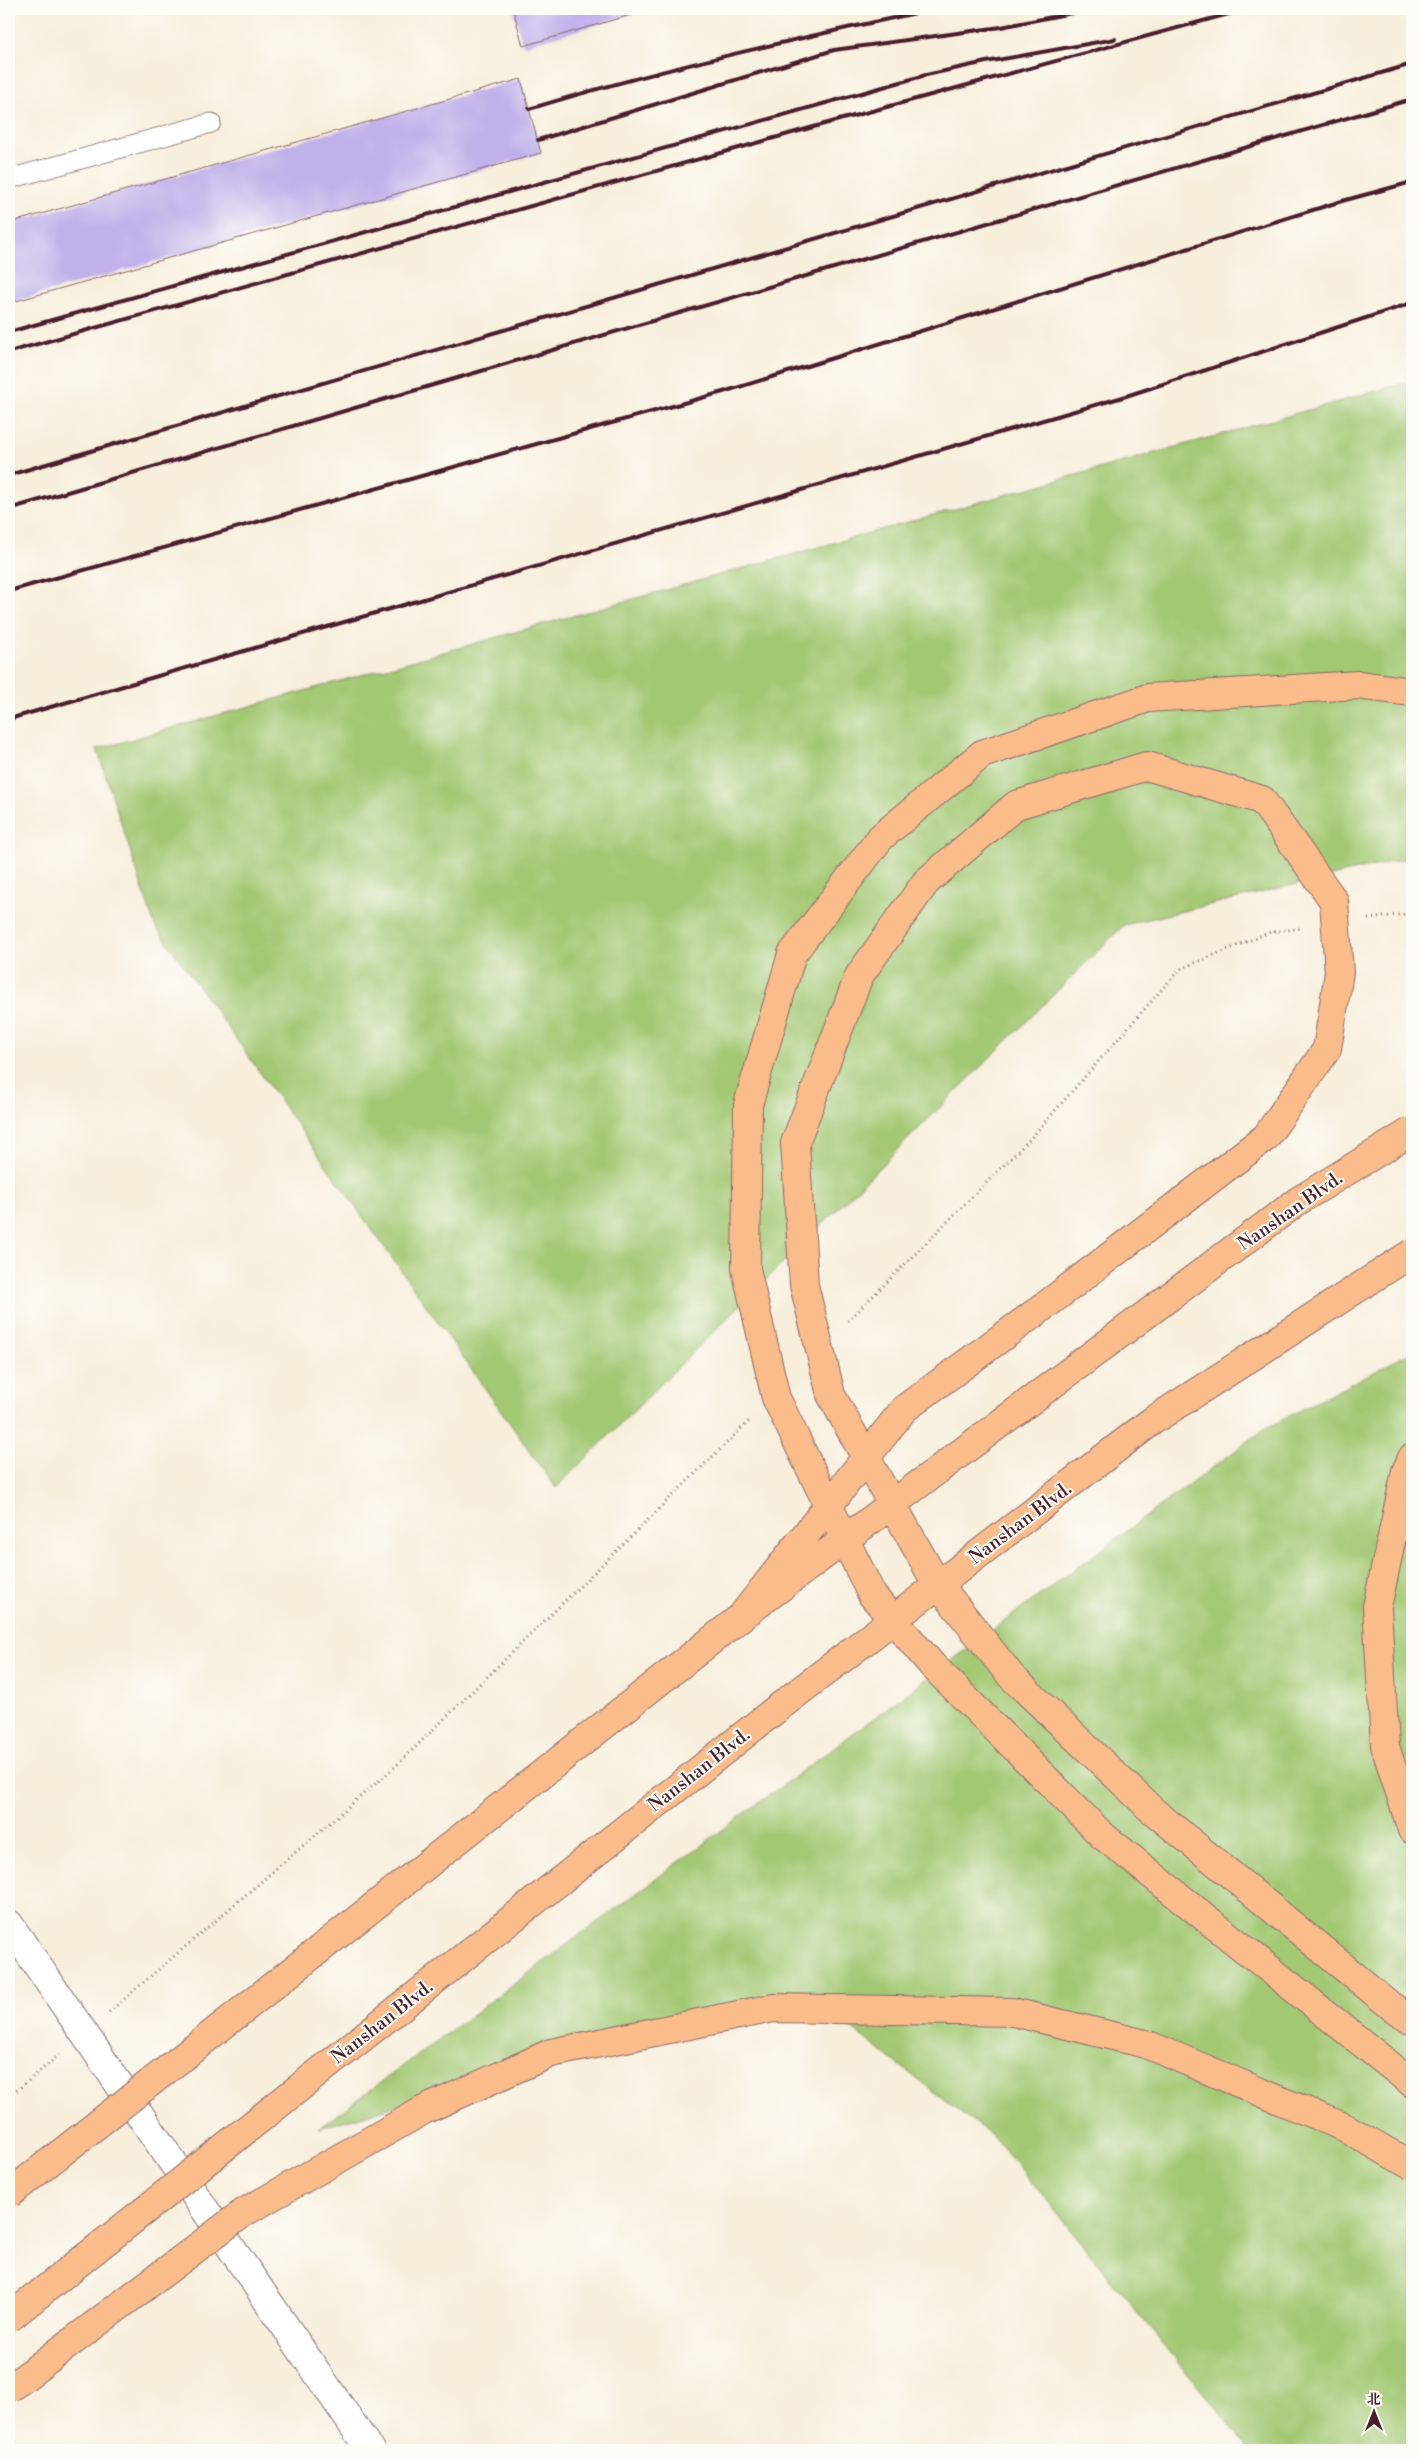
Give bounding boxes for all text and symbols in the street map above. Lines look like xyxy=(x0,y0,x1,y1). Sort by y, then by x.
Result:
street label: Nanshan Blvd. xyxy=(1233,1166,1347,1256)
street label: Nanshan Blvd. xyxy=(964,1477,1076,1569)
street label: Nanshan Blvd. xyxy=(643,1723,755,1817)
street label: Nanshan Blvd. xyxy=(326,1975,438,2069)
north arrow xyxy=(1348,2386,1398,2436)
text: 北 xyxy=(1367,2391,1381,2409)

